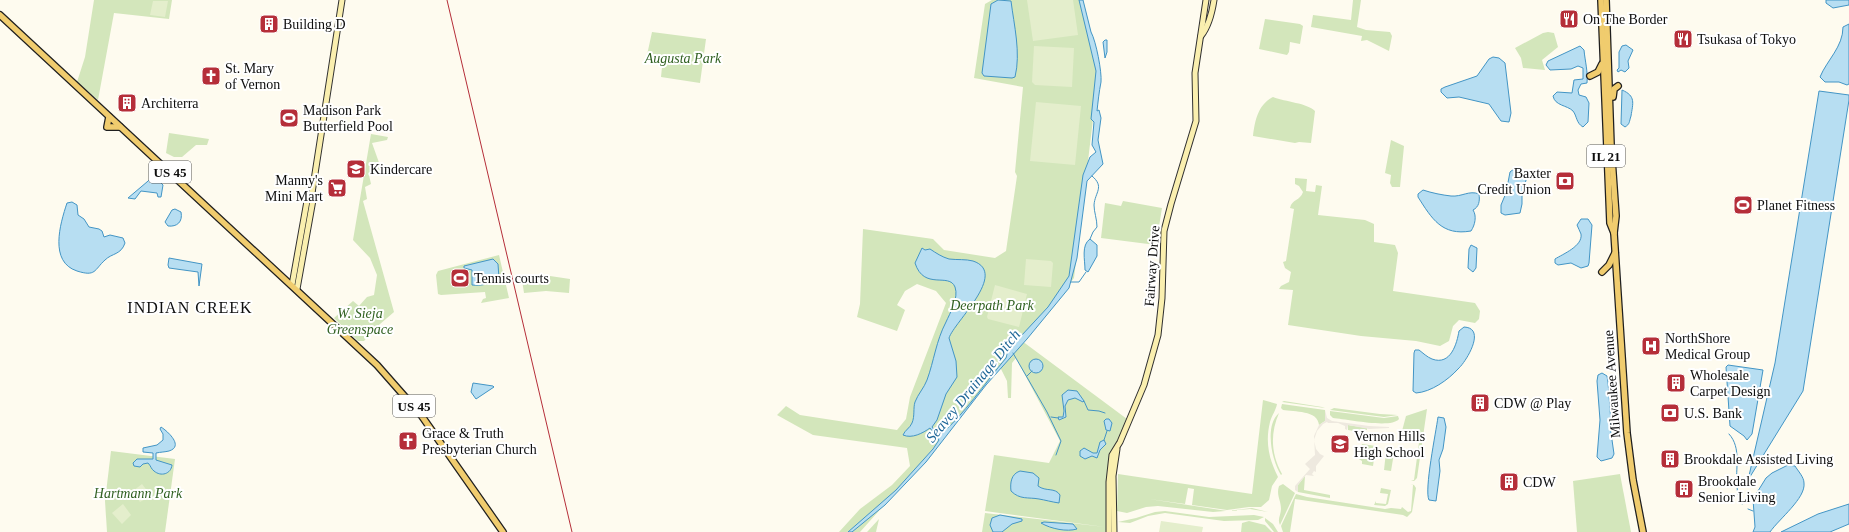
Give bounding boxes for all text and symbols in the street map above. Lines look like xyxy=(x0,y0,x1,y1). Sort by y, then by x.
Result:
restaurant icon: On The Border xyxy=(1558,8,1580,30)
place label: On The Border xyxy=(1583,12,1668,27)
building icon: Building D xyxy=(258,13,280,35)
place label: Building D xyxy=(283,17,346,32)
restaurant icon: Tsukasa of Tokyo xyxy=(1672,28,1694,50)
place label: Tsukasa of Tokyo xyxy=(1697,32,1796,47)
park label: Augusta Park xyxy=(644,51,722,66)
place label: St. Mary of Vernon xyxy=(225,61,280,92)
church icon: St. Mary of Vernon xyxy=(200,65,222,87)
building icon: Architerra xyxy=(116,92,138,114)
place label: Architerra xyxy=(141,96,199,111)
place label: Madison Park Butterfield Pool xyxy=(303,103,393,134)
sports icon: Madison Park Butterfield Pool xyxy=(278,107,300,129)
road number: IL 21 xyxy=(1587,145,1625,167)
school or university icon: Kindercare xyxy=(345,158,367,180)
road number: US 45 xyxy=(149,161,191,183)
place label: Kindercare xyxy=(370,162,432,177)
place label: Baxter Credit Union xyxy=(1478,166,1551,197)
bank icon: Baxter Credit Union xyxy=(1554,170,1576,192)
place label: Manny's Mini Mart xyxy=(265,173,323,204)
supermarket icon: Manny's Mini Mart xyxy=(326,177,348,199)
sports icon: Planet Fitness xyxy=(1732,194,1754,216)
place label: Planet Fitness xyxy=(1757,198,1835,213)
street label: Fairway Drive xyxy=(1142,225,1162,307)
sports icon: Tennis courts xyxy=(449,267,471,289)
place label: Tennis courts xyxy=(474,271,549,286)
park label: Deerpath Park xyxy=(949,298,1035,313)
district label: INDIAN CREEK xyxy=(127,299,253,316)
park label: W. Sieja Greenspace xyxy=(327,306,393,337)
water label: Seavey Drainage Ditch xyxy=(923,327,1023,445)
street label: Milwaukee Avenue xyxy=(1601,329,1623,439)
place label: NorthShore Medical Group xyxy=(1665,331,1750,362)
hospital icon: NorthShore Medical Group xyxy=(1640,335,1662,357)
place label: Wholesale Carpet Design xyxy=(1690,368,1770,399)
building icon: Wholesale Carpet Design xyxy=(1665,372,1687,394)
building icon: CDW @ Play xyxy=(1469,392,1491,414)
road number: US 45 xyxy=(393,395,435,417)
place label: CDW @ Play xyxy=(1494,396,1571,411)
bank icon: U.S. Bank xyxy=(1659,402,1681,424)
place label: U.S. Bank xyxy=(1684,406,1742,421)
place label: Grace & Truth Presbyterian Church xyxy=(422,426,537,457)
place label: Vernon Hills High School xyxy=(1354,429,1425,460)
church icon: Grace & Truth Presbyterian Church xyxy=(397,430,419,452)
school or university icon: Vernon Hills High School xyxy=(1329,433,1351,455)
building icon: Brookdale Assisted Living xyxy=(1659,448,1681,470)
place label: Brookdale Assisted Living xyxy=(1684,452,1833,467)
building icon: CDW xyxy=(1498,471,1520,493)
place label: Brookdale Senior Living xyxy=(1698,474,1775,505)
place label: CDW xyxy=(1523,475,1556,490)
building icon: Brookdale Senior Living xyxy=(1673,478,1695,500)
park label: Hartmann Park xyxy=(93,486,183,501)

